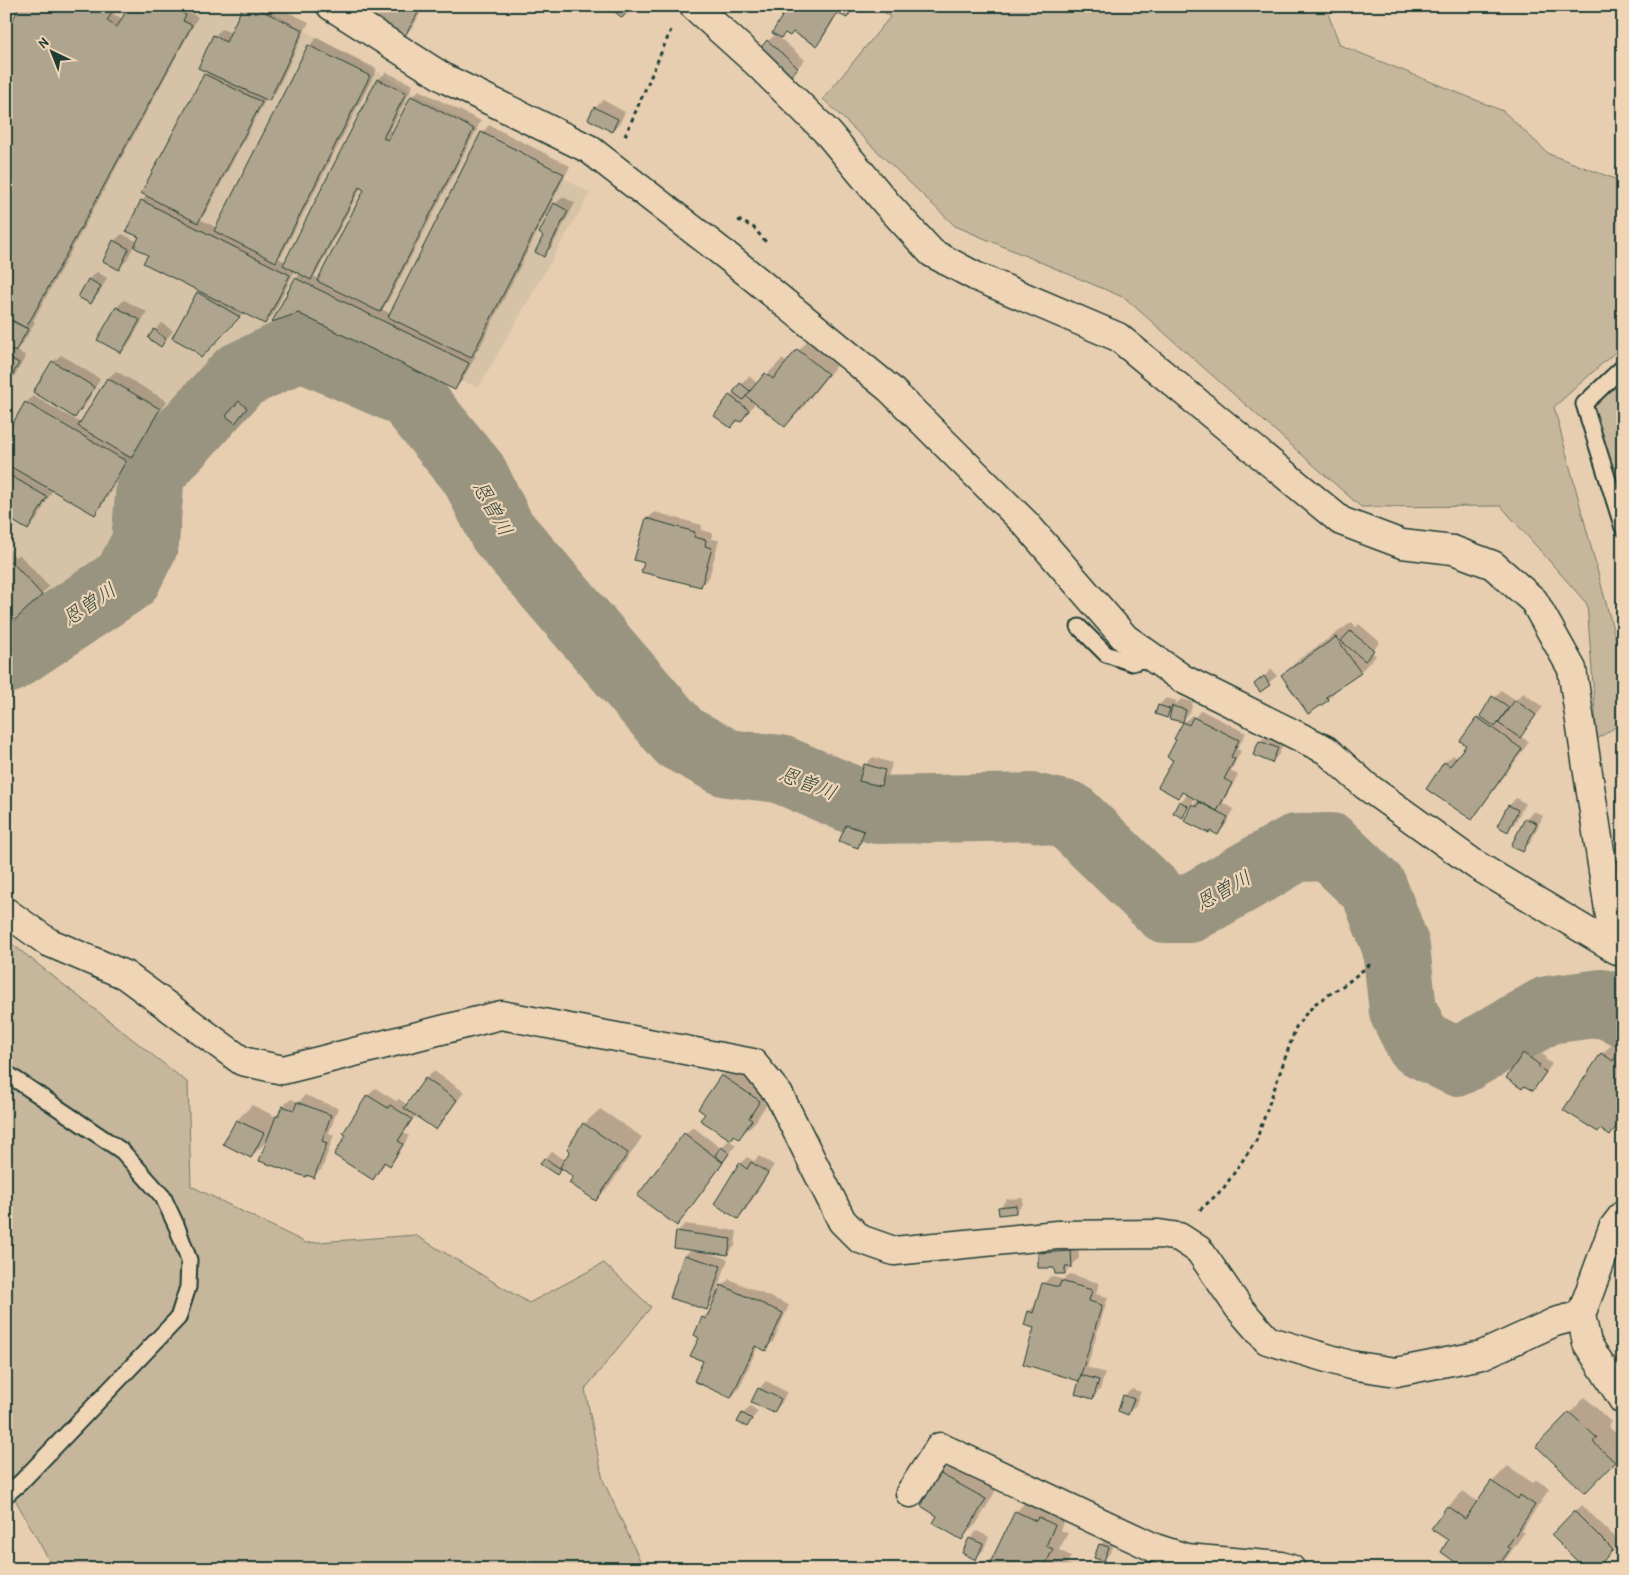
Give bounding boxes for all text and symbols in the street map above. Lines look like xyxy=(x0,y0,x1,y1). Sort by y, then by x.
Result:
north arrow xyxy=(28,28,78,78)
text: N xyxy=(34,32,52,52)
water label: 恩曽川 xyxy=(467,475,520,541)
water label: 恩曽川 xyxy=(56,576,121,632)
water label: 恩曽川 xyxy=(775,759,841,806)
water label: 恩曽川 xyxy=(1190,863,1256,916)

